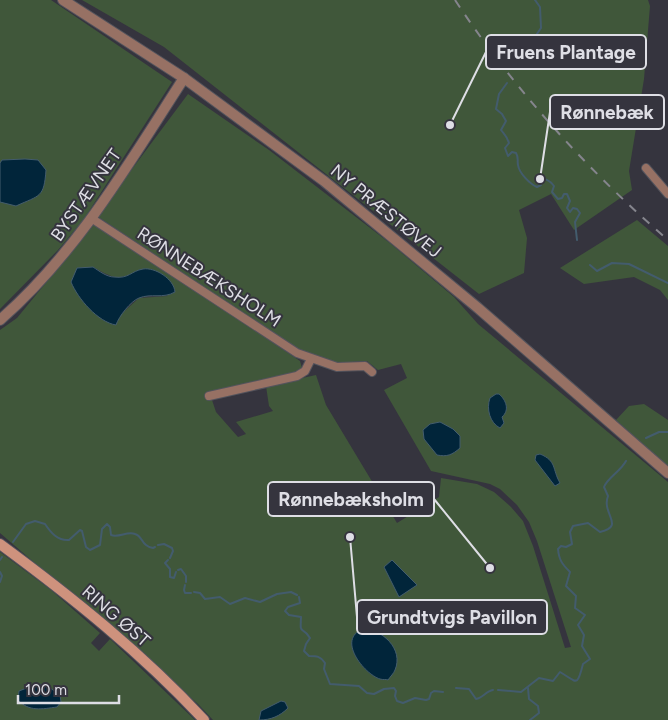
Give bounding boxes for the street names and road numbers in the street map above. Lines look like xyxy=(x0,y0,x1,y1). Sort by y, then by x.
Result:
street label: BYSTÆVNET xyxy=(46,144,126,245)
street label: NY PRÆSTØVEJ xyxy=(326,160,446,262)
street label: RØNNEBÆKSHOLM xyxy=(133,222,285,332)
street label: RING ØST xyxy=(77,580,155,652)

